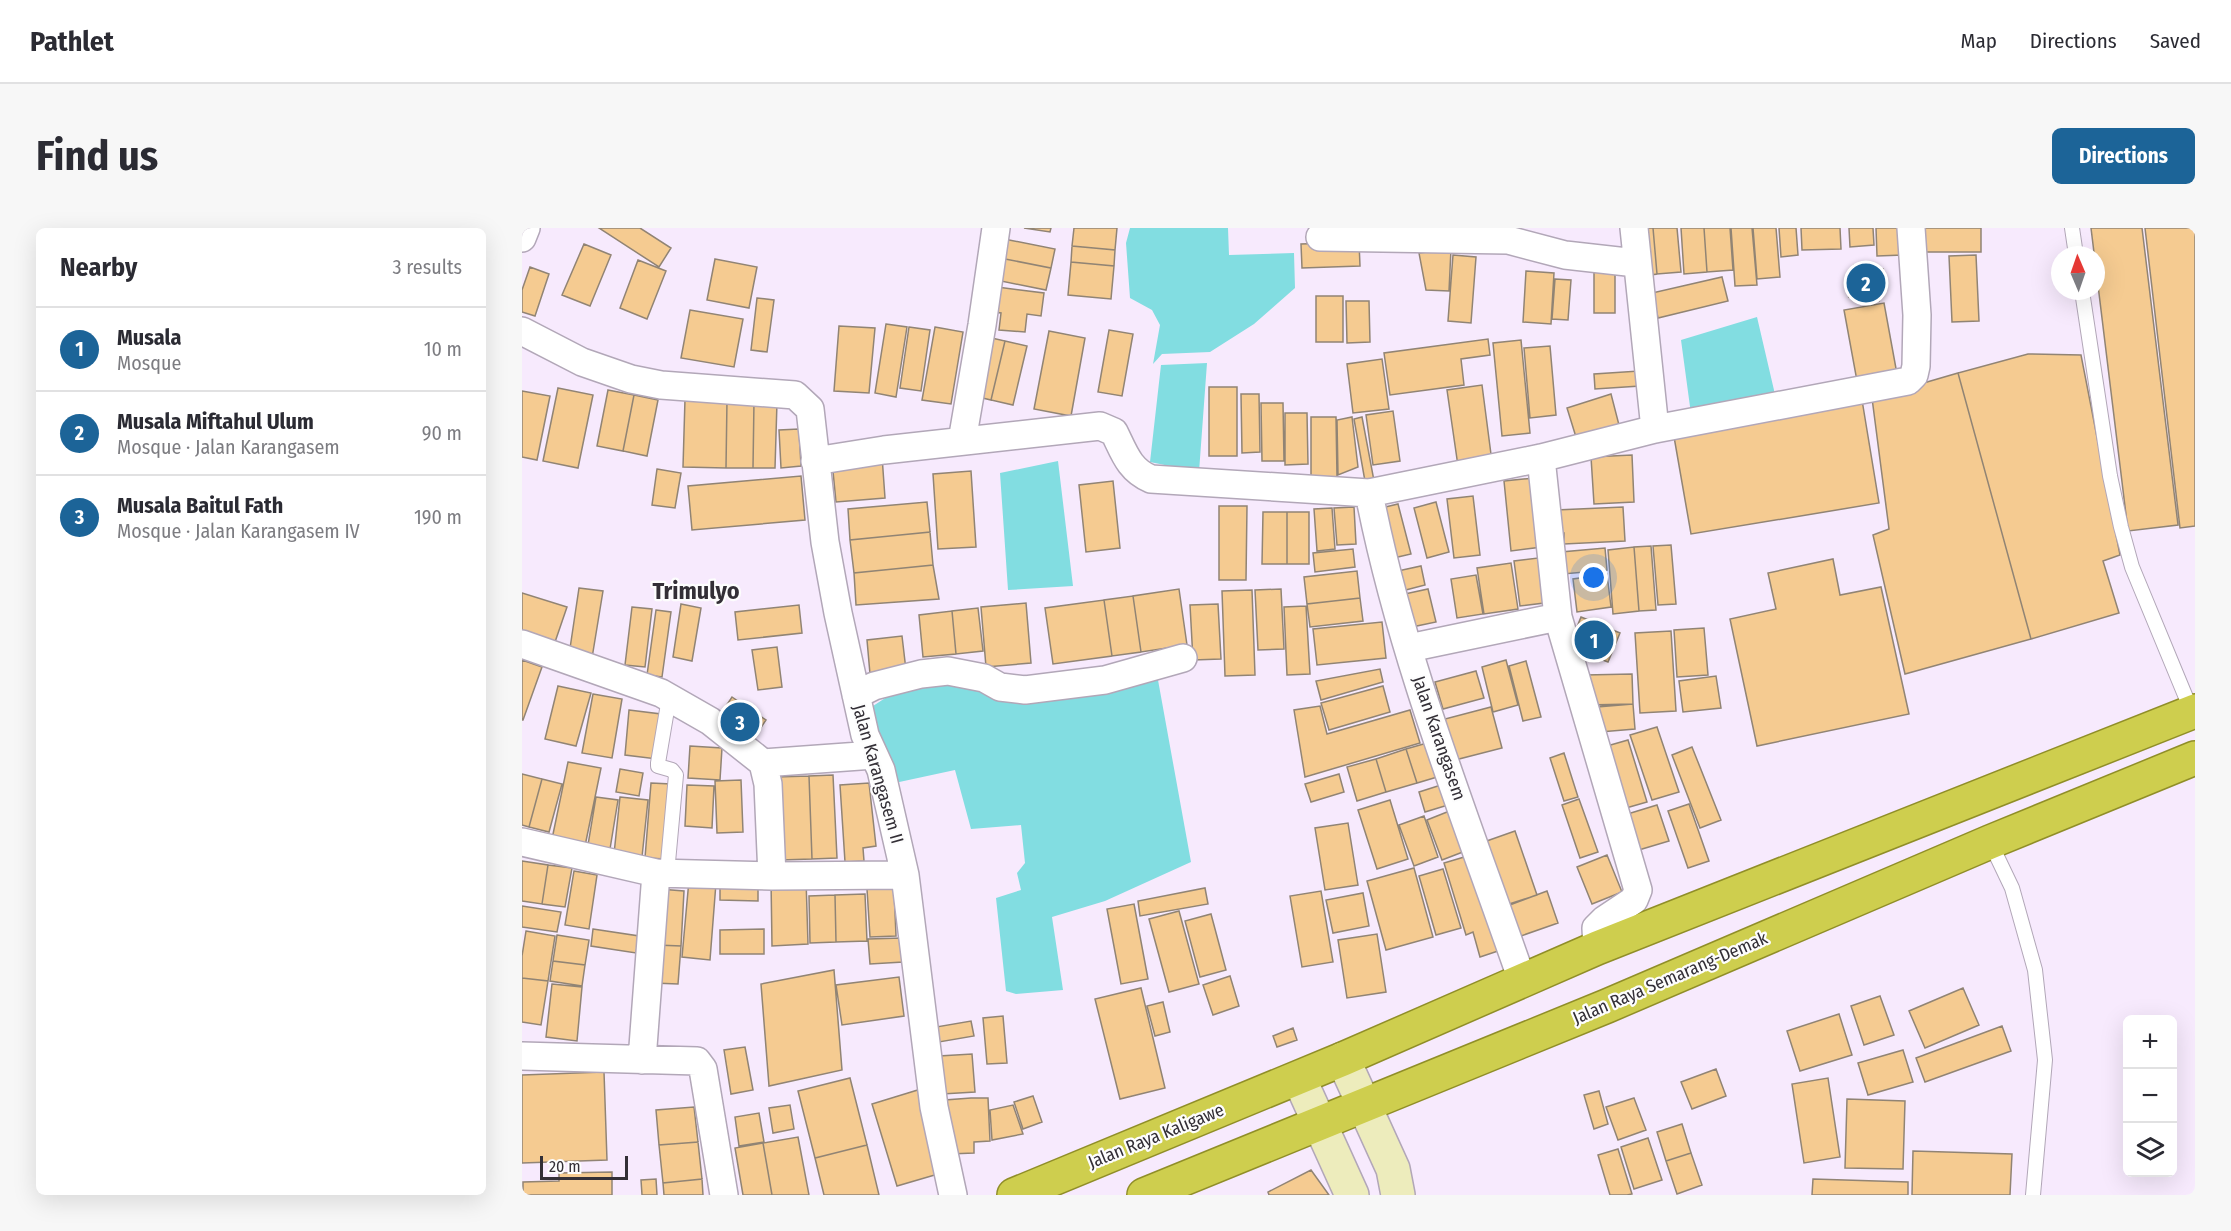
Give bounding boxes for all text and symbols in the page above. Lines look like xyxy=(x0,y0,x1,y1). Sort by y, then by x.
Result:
text: Pathlet xyxy=(30,25,114,58)
text: Map xyxy=(1960,28,1997,54)
text: Directions xyxy=(2030,28,2117,54)
text: Saved xyxy=(2150,28,2201,54)
button: Directions xyxy=(2052,128,2195,184)
text: Find us xyxy=(36,131,158,181)
north arrow xyxy=(2051,246,2105,300)
text: Nearby xyxy=(60,252,137,283)
text: 3 results xyxy=(393,255,462,279)
pin: 2 xyxy=(1846,260,1886,306)
text: Musala xyxy=(117,324,181,351)
text: 1 xyxy=(75,337,84,361)
text: 10 m xyxy=(424,337,462,361)
text: Mosque xyxy=(117,351,181,375)
text: Musala Miftahul Ulum xyxy=(117,408,314,435)
text: 2 xyxy=(75,421,84,445)
text: 90 m xyxy=(422,421,462,445)
text: Mosque · Jalan Karangasem xyxy=(117,435,340,459)
text: Musala Baitul Fath xyxy=(117,492,283,519)
text: 3 xyxy=(75,505,84,529)
text: 190 m xyxy=(414,505,462,529)
text: Mosque · Jalan Karangasem IV xyxy=(117,519,360,543)
your location xyxy=(1579,563,1608,592)
district label: Trimulyo xyxy=(652,577,740,605)
pin: 1 xyxy=(1574,618,1614,662)
street label: Jalan Karangasem xyxy=(1407,673,1471,803)
pin: 3 xyxy=(720,700,760,744)
street label: Jalan Karangasem II xyxy=(848,702,908,846)
street label: Jalan Raya Semarang-Demak xyxy=(1569,927,1771,1029)
map controls xyxy=(2123,1015,2177,1177)
button: + xyxy=(2123,1015,2177,1069)
button: − xyxy=(2123,1069,2177,1123)
street label: Jalan Raya Kaligawe xyxy=(1085,1099,1227,1173)
button: layers xyxy=(2123,1123,2177,1177)
scale bar xyxy=(540,1153,628,1180)
text: 20 m xyxy=(549,1157,580,1176)

